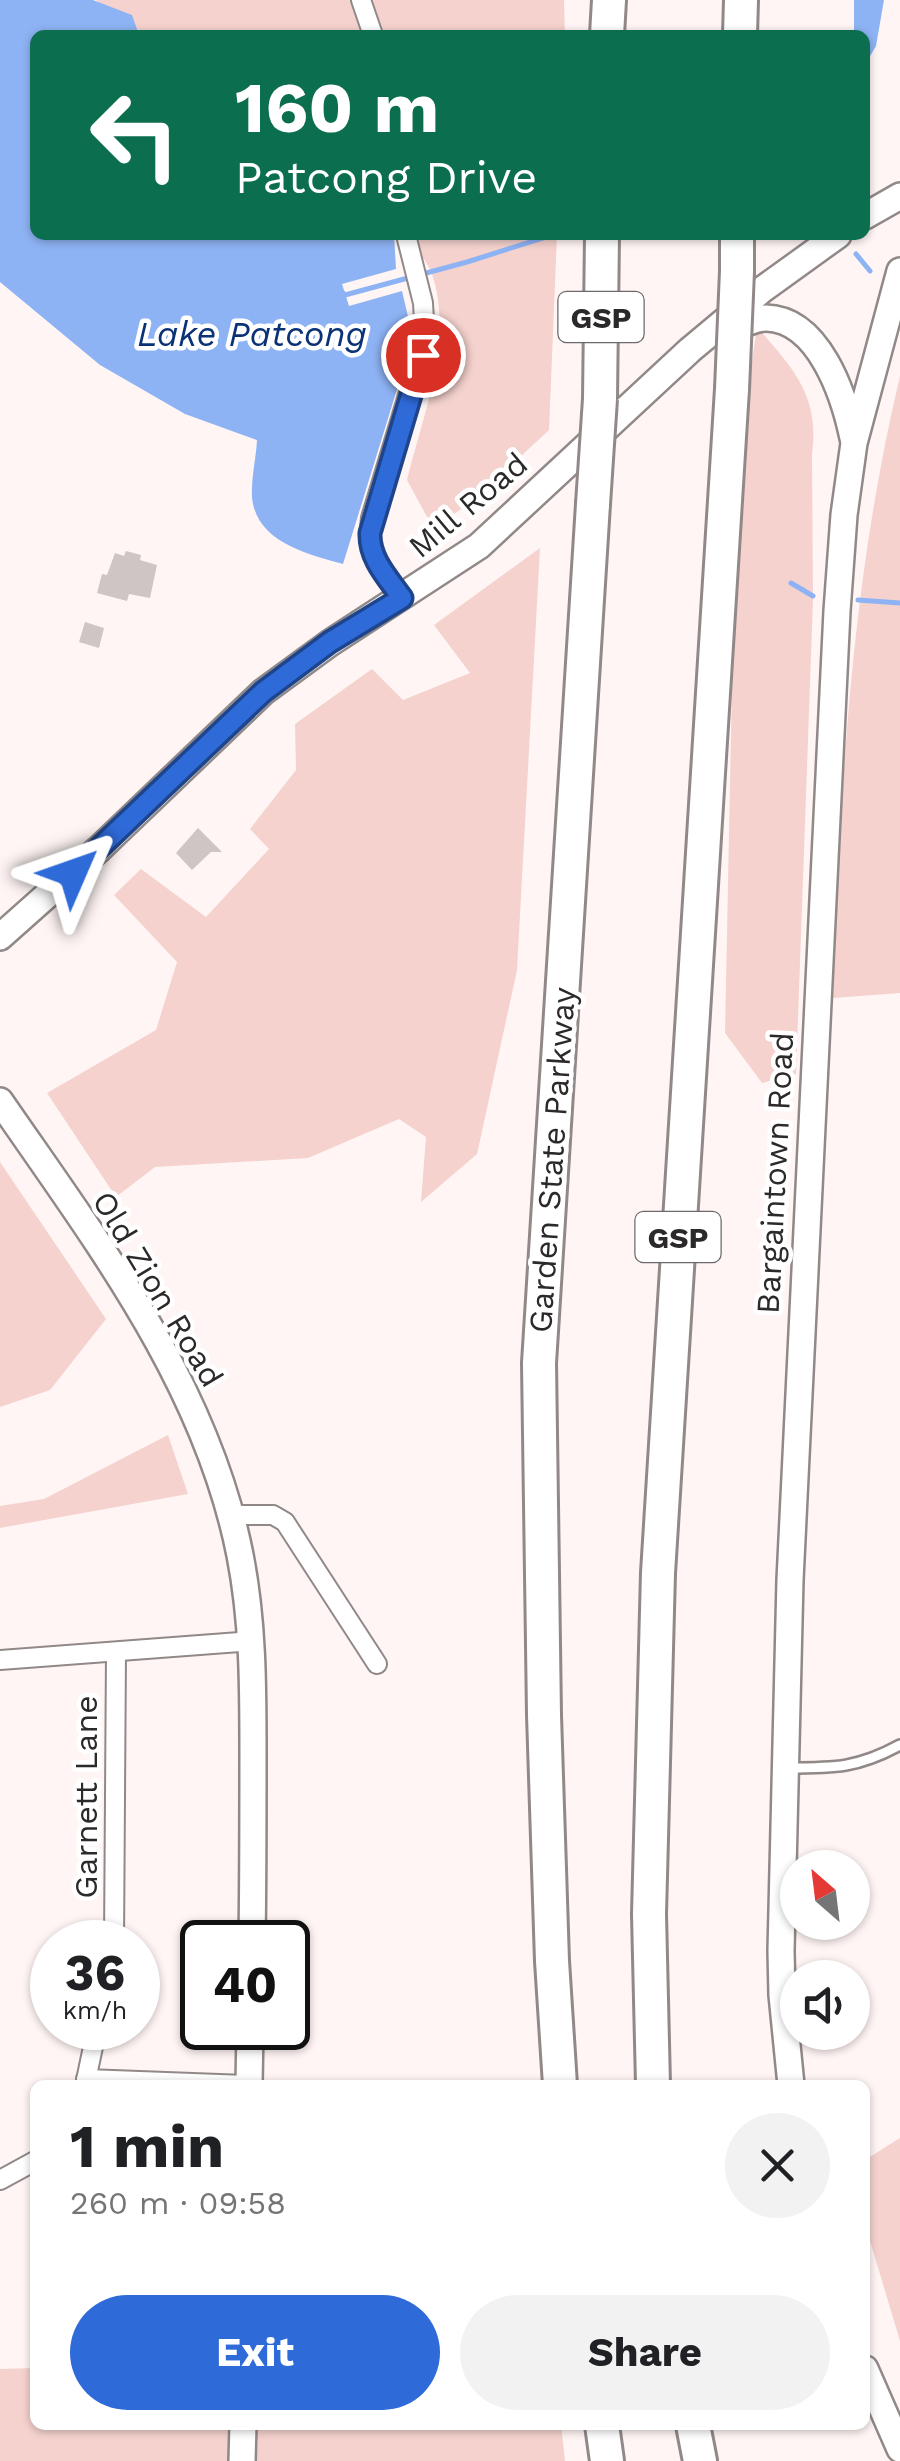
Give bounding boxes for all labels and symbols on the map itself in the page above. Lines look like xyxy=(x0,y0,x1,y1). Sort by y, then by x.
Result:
road number: GSP xyxy=(558,292,644,342)
water label: Lake Patcong xyxy=(137,313,367,355)
pin xyxy=(381,313,466,398)
street label: Mill Road xyxy=(401,444,535,566)
position arrow xyxy=(21,821,125,925)
street label: Garden State Parkway xyxy=(521,986,583,1334)
street label: Bargaintown Road xyxy=(749,1031,801,1315)
street label: Old Zion Road xyxy=(85,1184,231,1394)
road number: GSP xyxy=(636,1212,720,1262)
street label: Garnett Lane xyxy=(67,1695,105,1899)
north arrow xyxy=(780,1850,870,1940)
speed limit sign: 40 xyxy=(180,1920,310,2050)

